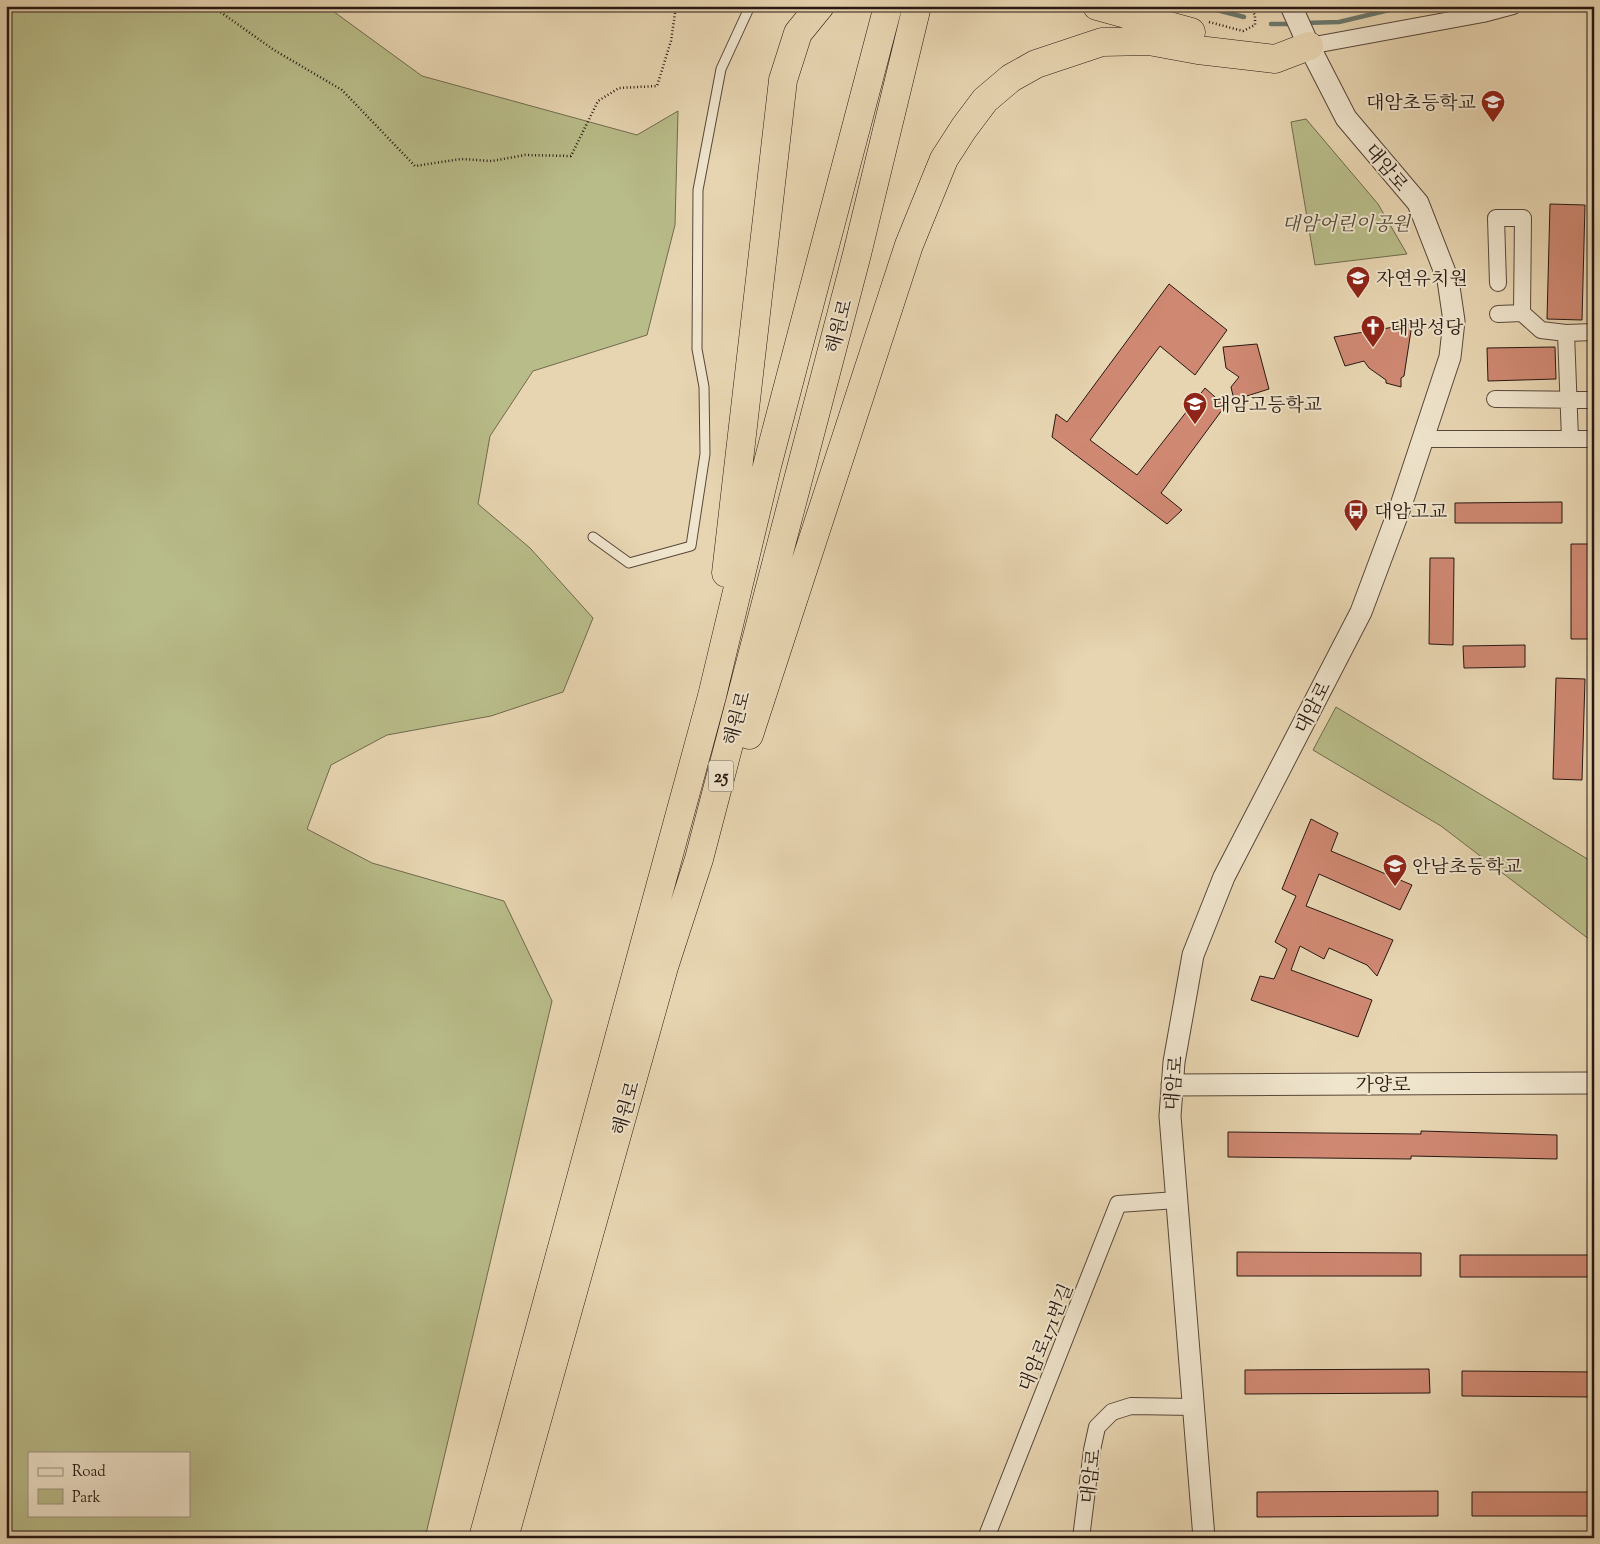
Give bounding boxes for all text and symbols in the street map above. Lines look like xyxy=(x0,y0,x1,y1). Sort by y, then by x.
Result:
school or university icon: 대암초등학교 xyxy=(1480,89,1506,123)
place label: 대암초등학교 xyxy=(1366,91,1476,118)
street label: 대암로 xyxy=(1357,139,1413,198)
park label: 대암어린이공원 xyxy=(1282,212,1412,239)
school or university icon: 자연유치원 xyxy=(1345,265,1371,299)
place label: 자연유치원 xyxy=(1376,267,1468,294)
street label: 해원로 xyxy=(820,297,861,357)
church icon: 대방성당 xyxy=(1360,314,1386,348)
place label: 대방성당 xyxy=(1390,316,1464,343)
school or university icon: 대암고등학교 xyxy=(1182,391,1208,425)
place label: 대암고등학교 xyxy=(1212,393,1322,420)
bus stop icon: 대암고교 xyxy=(1343,498,1369,532)
place label: 대암고교 xyxy=(1374,500,1447,527)
street label: 대암로 xyxy=(1290,677,1339,739)
street label: 해원로 xyxy=(718,689,759,749)
road number: 25 xyxy=(708,760,734,791)
school or university icon: 안남초등학교 xyxy=(1382,853,1408,887)
place label: 안남초등학교 xyxy=(1412,855,1522,882)
street label: 대암로 xyxy=(1160,1055,1191,1112)
street label: 가양로 xyxy=(1355,1073,1411,1100)
street label: 해원로 xyxy=(607,1079,648,1139)
street label: 대암로171번길 xyxy=(1013,1280,1081,1396)
street label: 대암로 xyxy=(1076,1447,1109,1505)
legend xyxy=(28,1452,190,1516)
text: Road xyxy=(72,1462,106,1483)
text: Park xyxy=(72,1488,101,1509)

